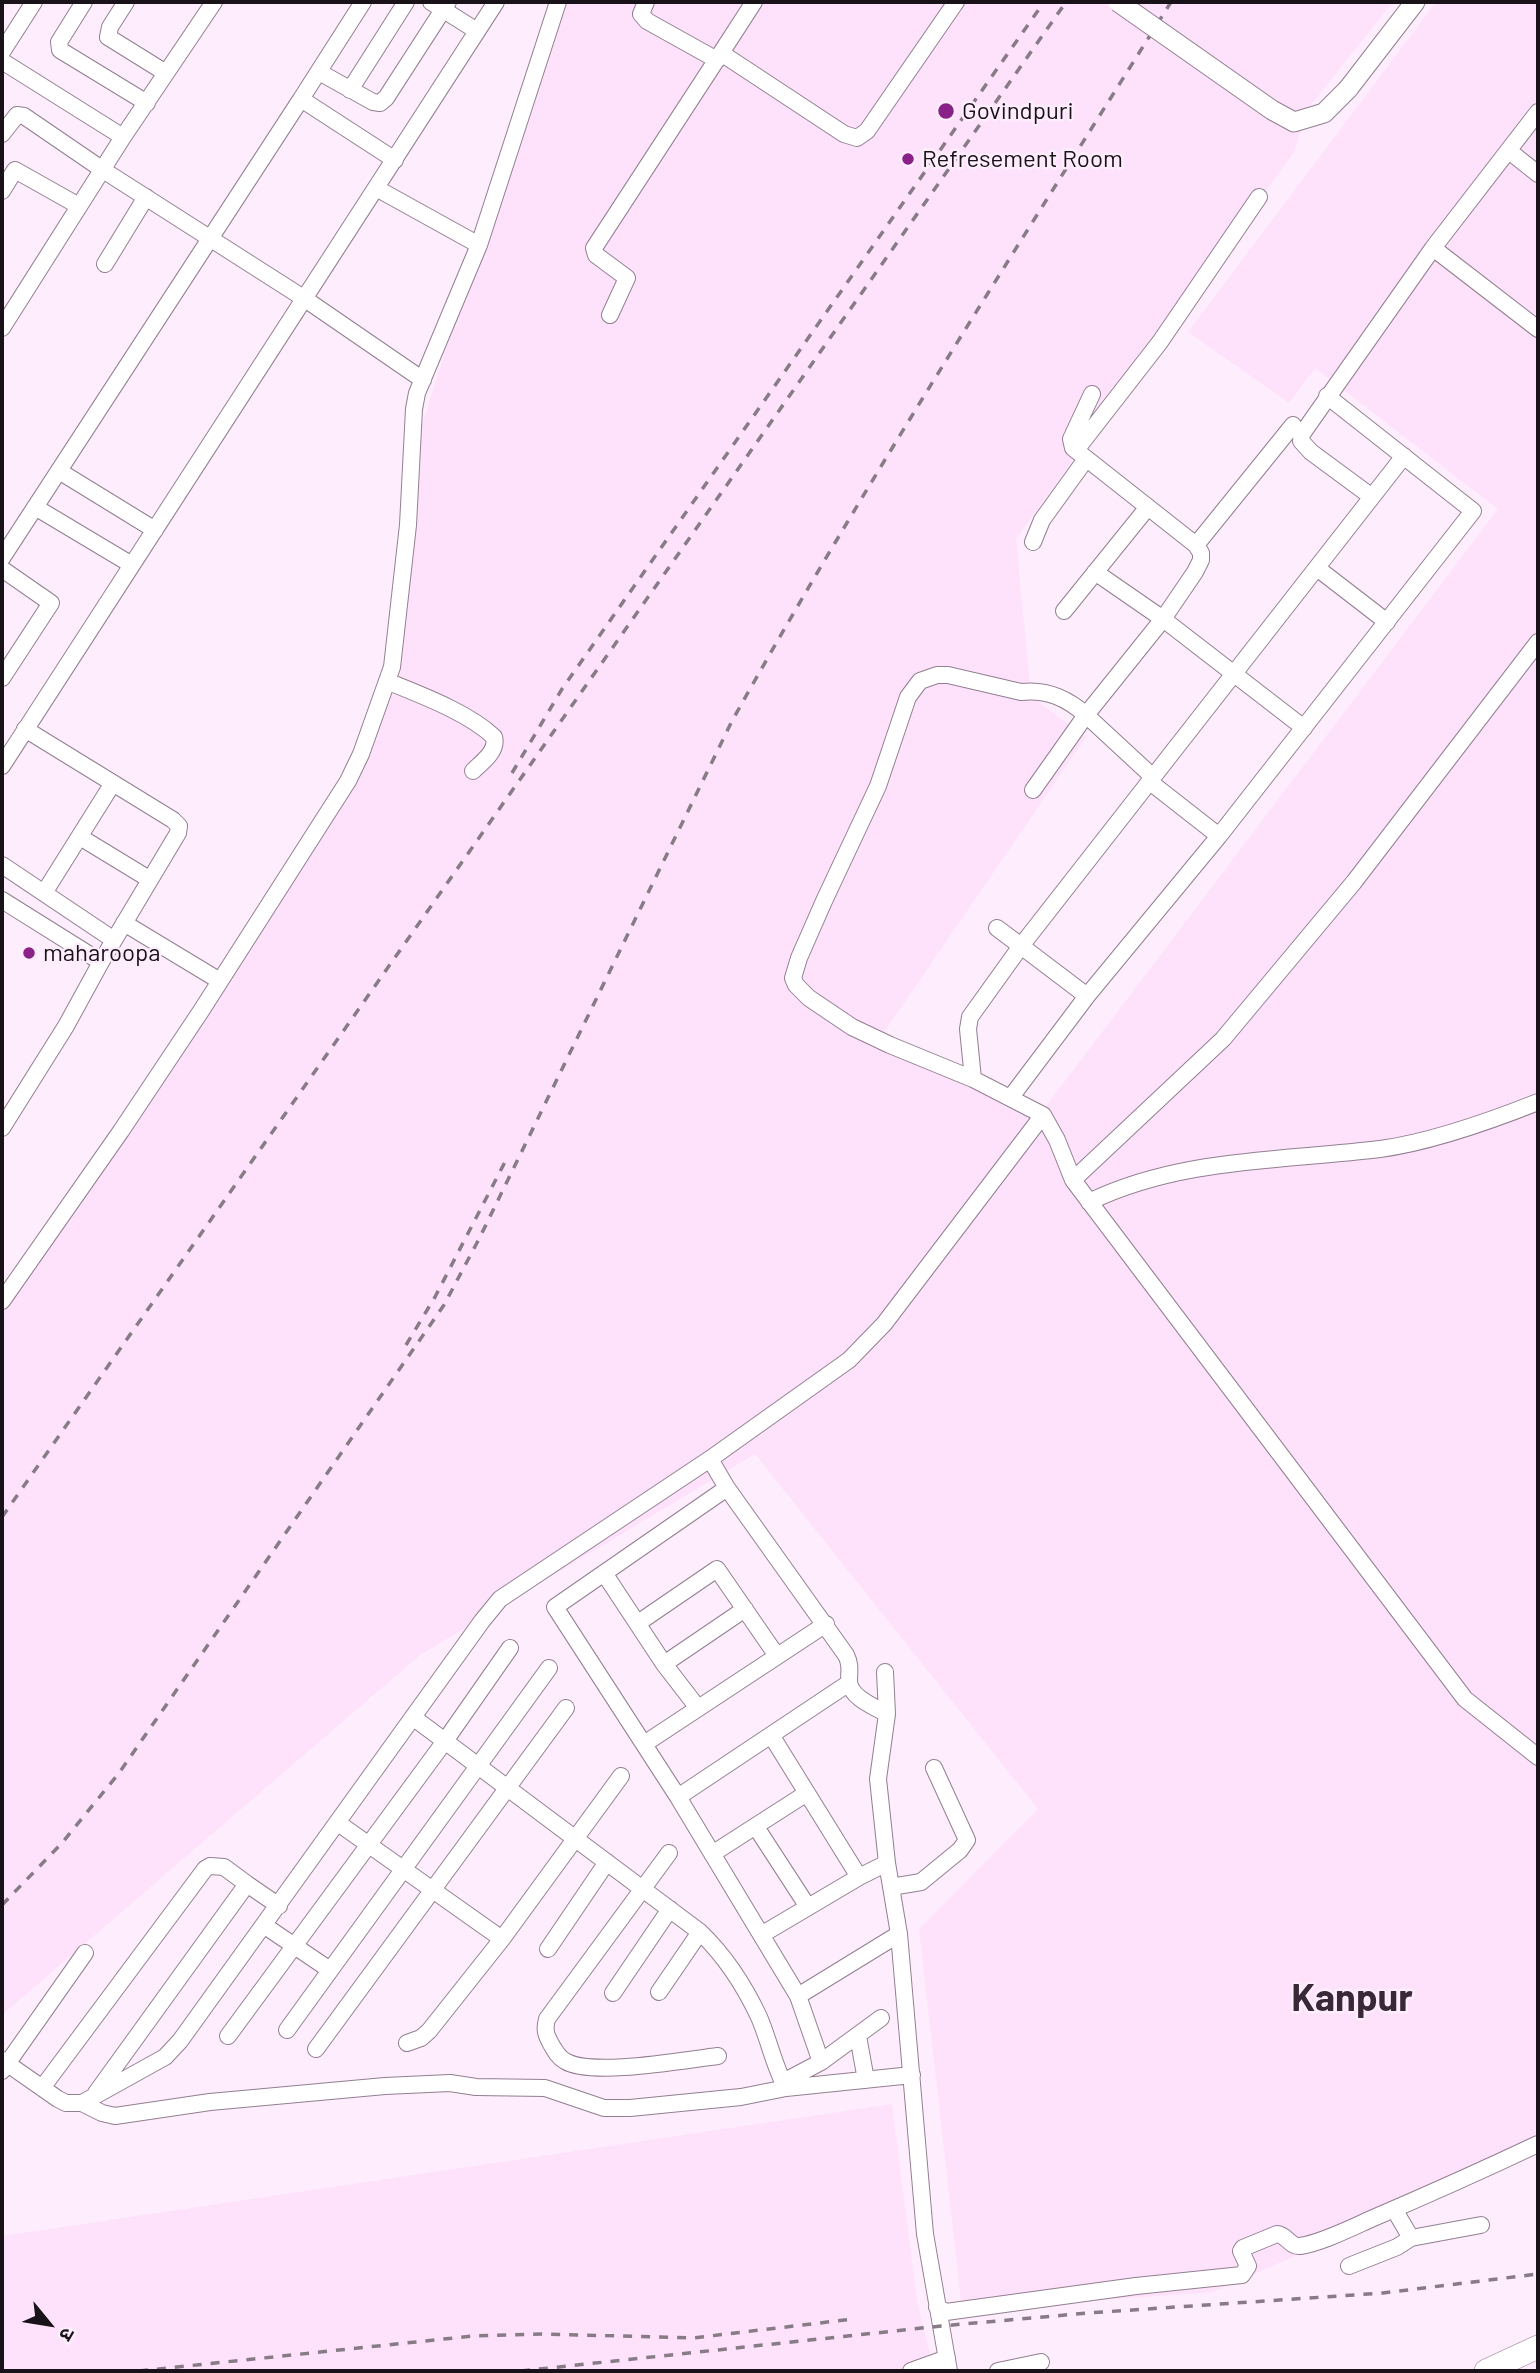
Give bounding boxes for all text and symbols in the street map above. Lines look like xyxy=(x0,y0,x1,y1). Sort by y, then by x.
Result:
place label: Govindpuri xyxy=(962,97,1074,125)
marker: Govindpuri xyxy=(936,101,956,121)
place label: Refresement Room xyxy=(922,145,1123,173)
marker: Refresement Room xyxy=(900,151,916,167)
place label: maharoopa xyxy=(43,939,161,967)
marker: maharoopa xyxy=(21,945,37,961)
district label: Kanpur xyxy=(1291,1975,1413,2021)
north arrow xyxy=(14,2289,84,2359)
text: उ xyxy=(55,2324,80,2345)

